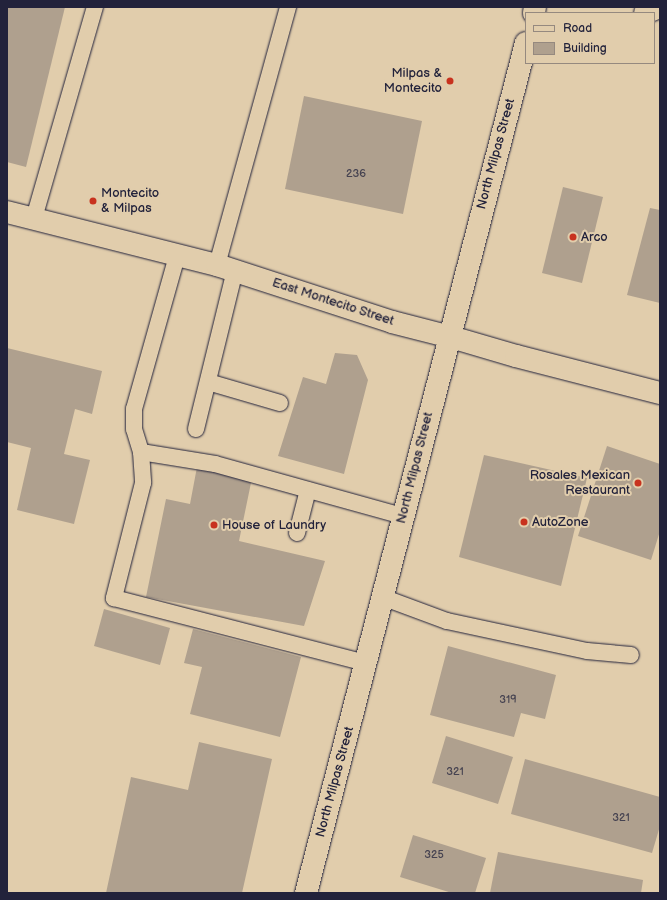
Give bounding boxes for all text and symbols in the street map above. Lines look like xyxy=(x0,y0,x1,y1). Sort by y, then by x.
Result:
legend xyxy=(525,12,655,64)
text: Road xyxy=(563,21,592,36)
text: Building xyxy=(563,41,607,56)
place label: Milpas & Montecito xyxy=(384,66,442,97)
marker: Milpas & Montecito xyxy=(445,76,455,86)
street label: North Milpas Street xyxy=(474,97,518,211)
house number: 236 xyxy=(346,167,366,181)
place label: Montecito & Milpas xyxy=(101,186,159,217)
marker: Montecito & Milpas xyxy=(88,196,98,206)
place label: Arco xyxy=(581,229,608,245)
marker: Arco xyxy=(568,232,578,242)
street label: East Montecito Street xyxy=(270,275,396,329)
street label: North Milpas Street xyxy=(394,411,436,525)
place label: Rosales Mexican Restaurant xyxy=(530,468,630,499)
marker: Rosales Mexican Restaurant xyxy=(633,478,643,488)
place label: AutoZone xyxy=(532,514,588,530)
place label: House of Laundry xyxy=(222,517,326,533)
marker: AutoZone xyxy=(519,517,529,527)
marker: House of Laundry xyxy=(209,520,219,530)
house number: 319 xyxy=(499,693,517,707)
street label: North Milpas Street xyxy=(313,725,357,839)
house number: 321 xyxy=(446,765,464,779)
house number: 321 xyxy=(612,811,630,825)
house number: 325 xyxy=(424,848,444,862)

